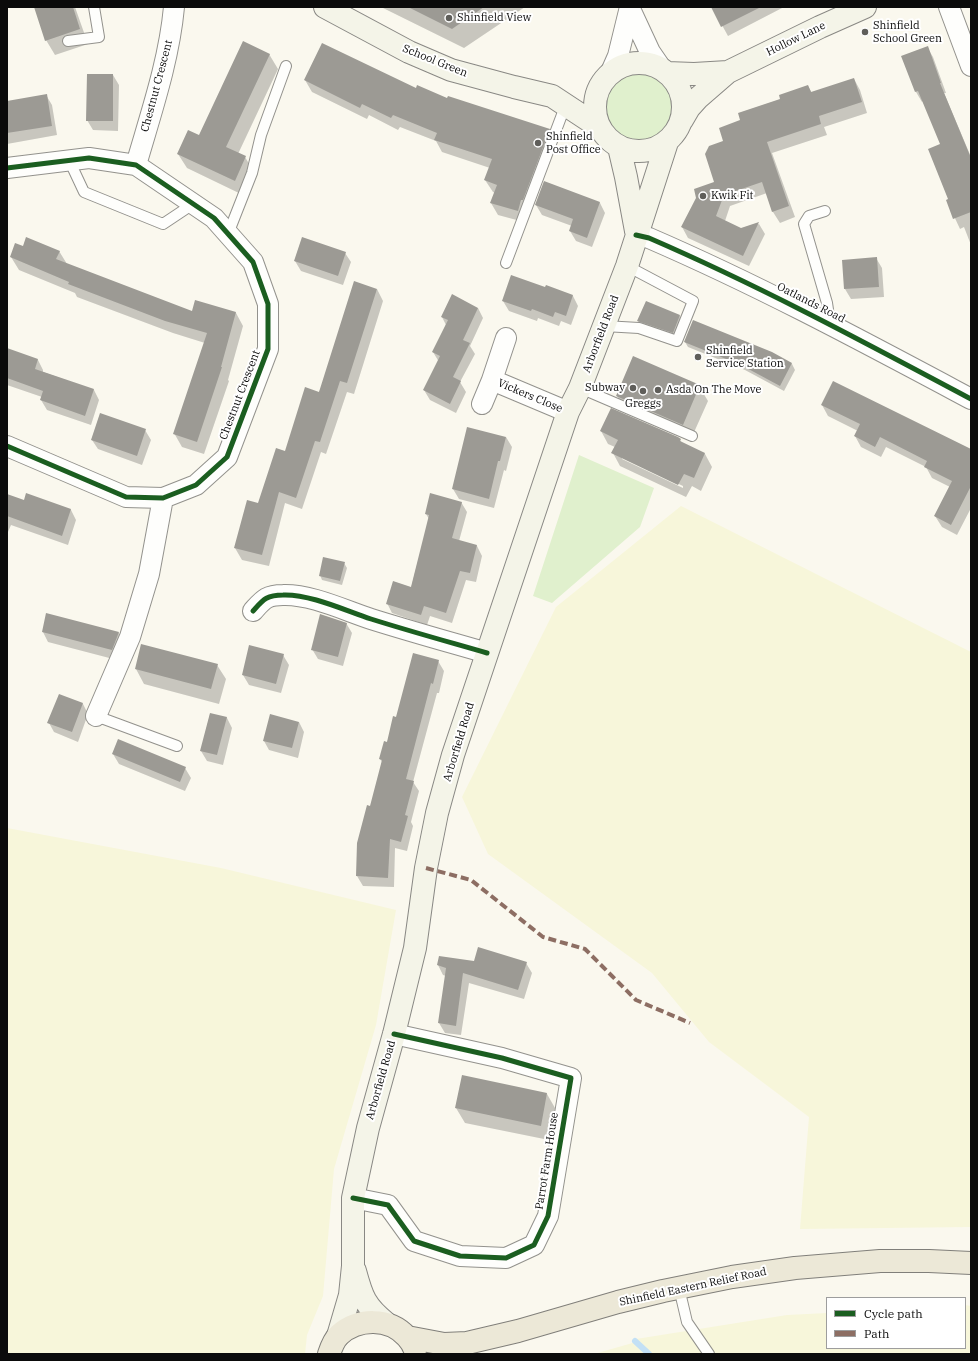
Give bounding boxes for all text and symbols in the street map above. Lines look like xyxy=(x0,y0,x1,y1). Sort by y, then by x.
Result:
place label: Shinfield View xyxy=(457,11,531,25)
marker: Shinfield View xyxy=(444,13,454,23)
street label: Hollow Lane xyxy=(764,19,828,59)
place label: Shinfield School Green xyxy=(873,19,942,45)
marker: Shinfield School Green xyxy=(860,27,870,37)
street label: Chestnut Crescent xyxy=(138,38,176,134)
street label: School Green xyxy=(401,42,469,80)
place label: Shinfield Post Office xyxy=(546,130,601,156)
marker: Shinfield Post Office xyxy=(533,138,543,148)
place label: Kwik Fit xyxy=(711,189,754,203)
marker: Kwik Fit xyxy=(698,191,708,201)
street label: Oatlands Road xyxy=(775,280,847,326)
street label: Arborfield Road xyxy=(580,293,622,375)
place label: Shinfield Service Station xyxy=(706,344,784,370)
street label: Chestnut Crescent xyxy=(217,348,263,442)
marker: Shinfield Service Station xyxy=(693,352,703,362)
street label: Vickers Close xyxy=(496,376,564,416)
place label: Subway xyxy=(585,381,625,395)
marker: Subway xyxy=(628,383,638,393)
place label: Asda On The Move xyxy=(666,383,761,397)
marker: Asda On The Move xyxy=(653,385,663,395)
marker: Greggs xyxy=(638,386,648,396)
place label: Greggs xyxy=(625,397,661,411)
street label: Arborfield Road xyxy=(441,701,477,783)
street label: Arborfield Road xyxy=(363,1039,399,1121)
street label: Parrot Farm House xyxy=(533,1111,561,1211)
street label: Shinfield Eastern Relief Road xyxy=(618,1265,768,1309)
legend xyxy=(826,1297,966,1349)
text: Cycle path xyxy=(864,1306,923,1321)
text: Path xyxy=(864,1326,889,1341)

